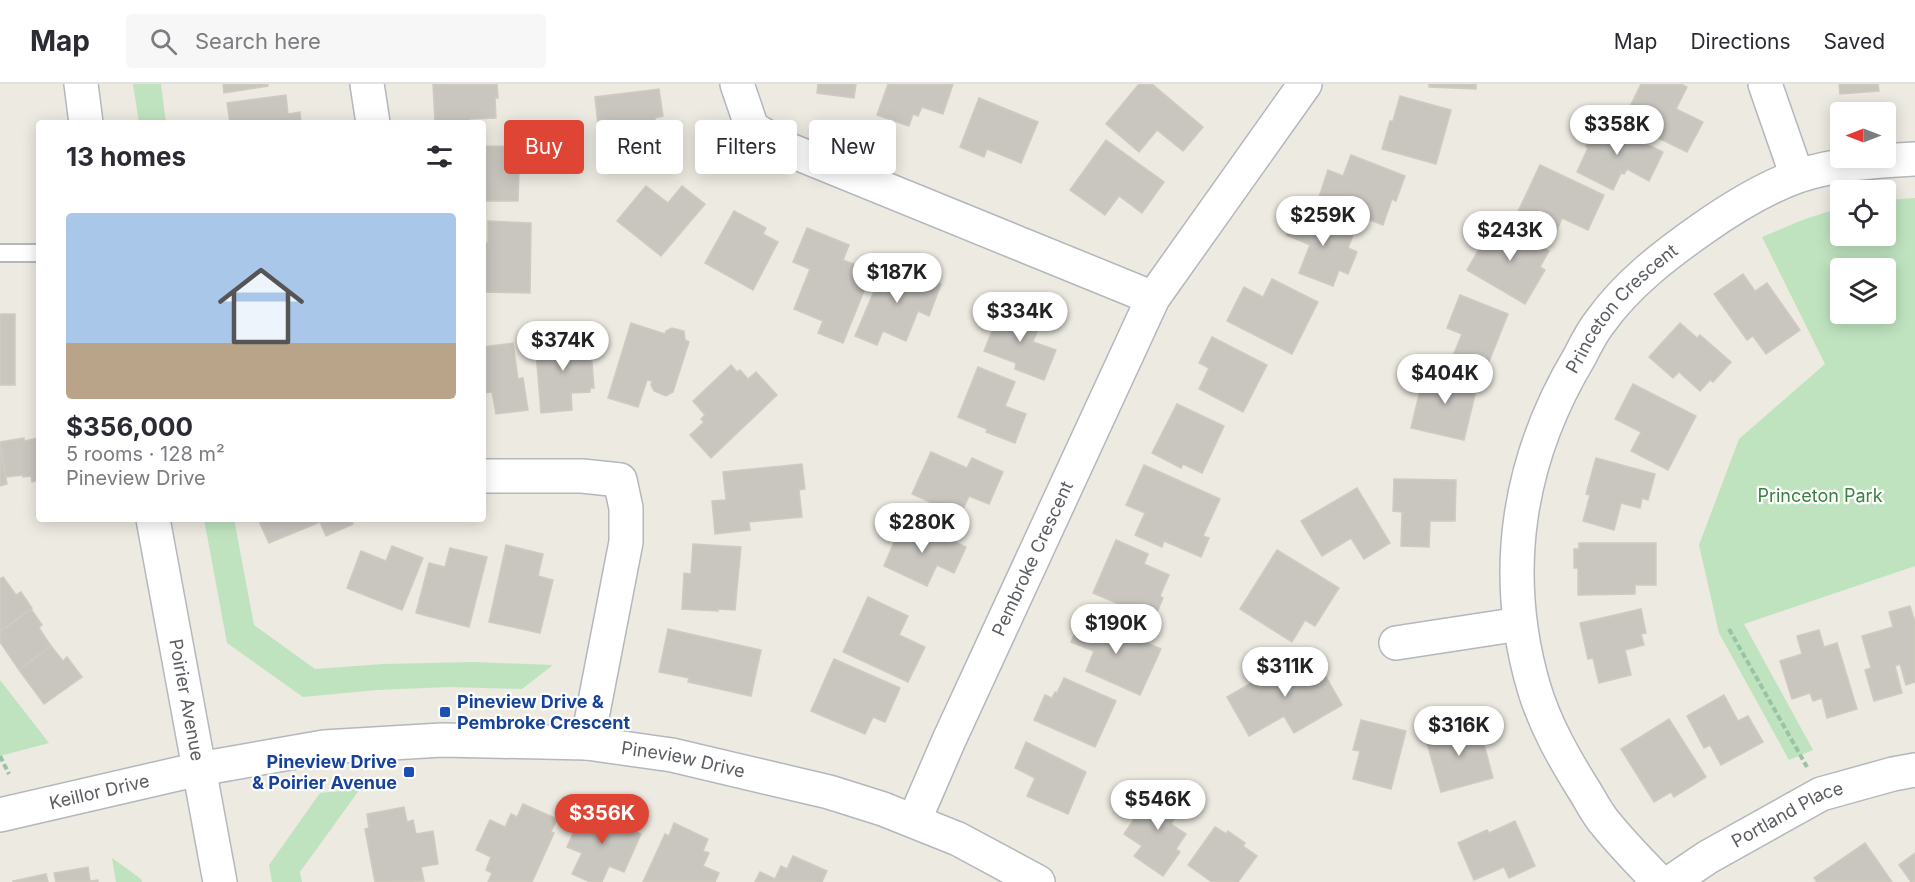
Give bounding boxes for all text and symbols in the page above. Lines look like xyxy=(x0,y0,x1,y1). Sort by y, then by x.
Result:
search box xyxy=(126,14,546,68)
text: Map xyxy=(30,24,90,58)
icon: search xyxy=(147,25,180,58)
text: Search here xyxy=(195,28,321,54)
text: Map xyxy=(1614,29,1657,54)
text: Directions xyxy=(1690,29,1791,54)
text: Saved xyxy=(1824,29,1885,54)
north arrow xyxy=(1830,102,1896,168)
map controls xyxy=(1830,102,1896,324)
pin: $358K xyxy=(1575,105,1659,156)
text: $358K xyxy=(1584,112,1650,136)
chip: Buy xyxy=(504,120,584,174)
chip: Rent xyxy=(596,120,683,174)
chip: Filters xyxy=(695,120,797,174)
chip: New xyxy=(809,120,896,174)
icon: filters xyxy=(423,140,456,173)
text: 13 homes xyxy=(66,141,186,172)
button: locate xyxy=(1830,180,1896,246)
pin: $259K xyxy=(1281,196,1365,247)
text: $259K xyxy=(1290,203,1356,227)
pin: $243K xyxy=(1468,211,1552,262)
text: $243K xyxy=(1477,218,1543,242)
street label: Princeton Crescent xyxy=(1561,239,1682,377)
icon: home xyxy=(207,252,315,360)
pin: $187K xyxy=(855,253,939,304)
button: layers xyxy=(1830,258,1896,324)
text: $187K xyxy=(867,260,927,284)
pin: $334K xyxy=(978,292,1062,343)
text: $334K xyxy=(987,299,1053,323)
pin: $374K xyxy=(521,321,605,372)
text: $374K xyxy=(531,328,595,352)
pin: $404K xyxy=(1403,354,1487,405)
text: $404K xyxy=(1411,361,1479,385)
text: $356,000 xyxy=(66,411,193,442)
text: 5 rooms · 128 m² xyxy=(66,442,225,466)
text: Pineview Drive xyxy=(66,466,206,490)
street label: Pembroke Crescent xyxy=(988,478,1077,639)
park label: Princeton Park xyxy=(1757,485,1883,506)
pin: $280K xyxy=(880,503,964,554)
text: $280K xyxy=(889,510,955,534)
pin: $190K xyxy=(1074,604,1158,655)
text: $190K xyxy=(1085,611,1147,635)
street label: Poirier Avenue xyxy=(165,637,208,763)
pin: $311K xyxy=(1243,647,1327,698)
text: $311K xyxy=(1256,654,1314,678)
place label: Pineview Drive & Pembroke Crescent xyxy=(457,691,630,733)
marker: Pineview Drive & Pembroke Crescent xyxy=(438,705,452,719)
pin: $316K xyxy=(1417,706,1501,757)
text: $316K xyxy=(1428,713,1490,737)
street label: Pineview Drive xyxy=(620,737,747,782)
place label: Pineview Drive & Poirier Avenue xyxy=(252,751,397,793)
marker: Pineview Drive & Poirier Avenue xyxy=(402,765,416,779)
street label: Keillor Drive xyxy=(47,770,151,813)
street label: Portland Place xyxy=(1728,777,1845,852)
pin: $546K xyxy=(1116,780,1200,831)
text: $546K xyxy=(1125,787,1191,811)
pin: $356K xyxy=(560,794,644,845)
text: $356K xyxy=(569,801,635,825)

